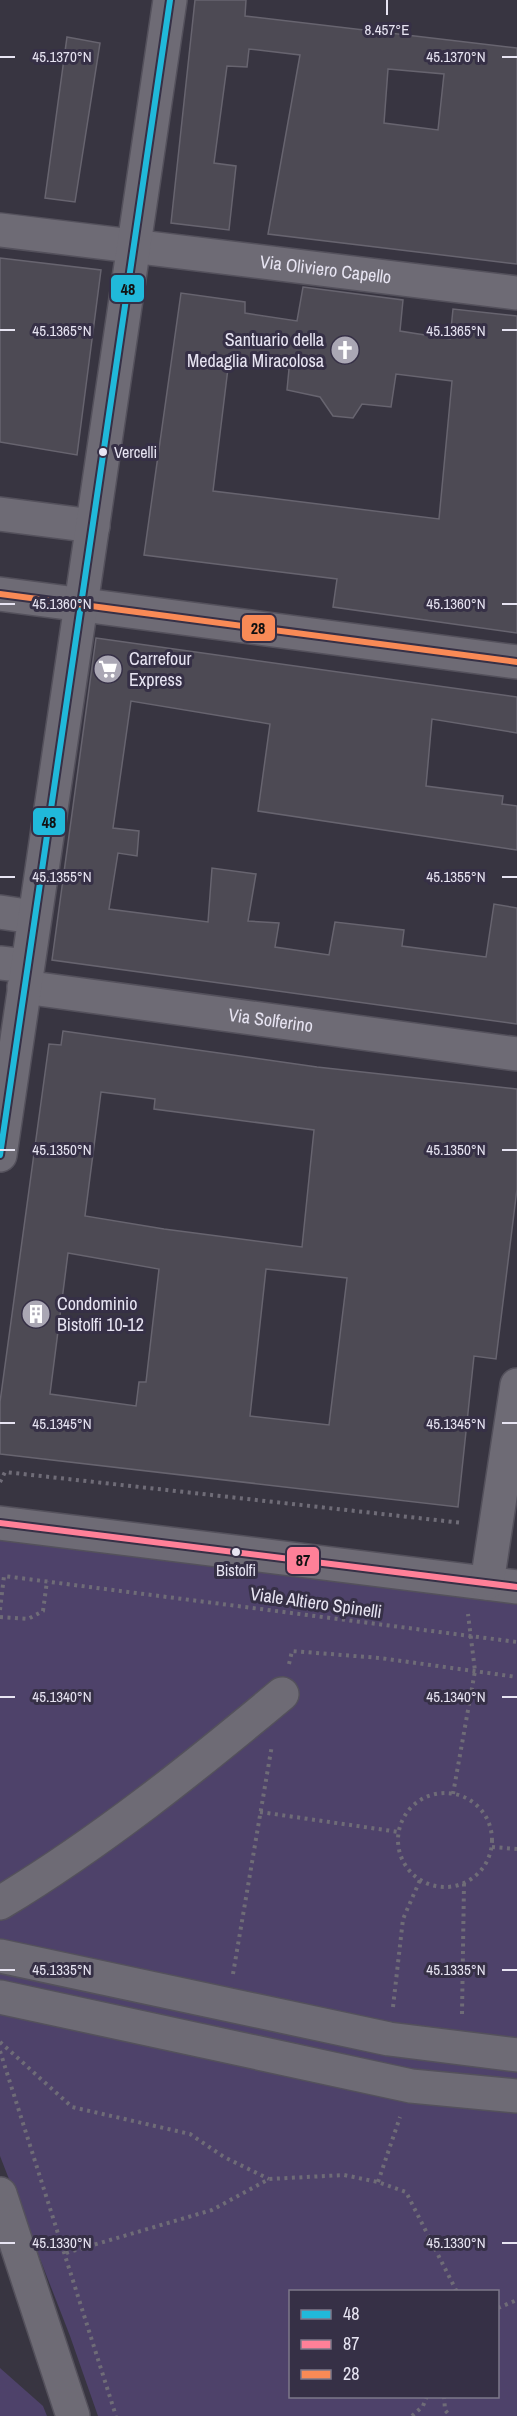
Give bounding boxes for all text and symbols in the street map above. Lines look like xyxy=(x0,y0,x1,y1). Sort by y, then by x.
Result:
text: 8.457°E xyxy=(365,19,410,40)
text: 45.1370°N xyxy=(32,46,92,67)
text: 45.1370°N xyxy=(426,46,486,67)
street label: Via Oliviero Capello xyxy=(259,249,393,290)
line badge: 48 xyxy=(110,274,145,303)
text: 48 xyxy=(121,278,135,300)
text: 45.1365°N xyxy=(32,320,92,341)
text: 45.1365°N xyxy=(426,320,486,341)
place label: Santuario della Medaglia Miracolosa xyxy=(187,327,324,373)
church icon: Santuario della Medaglia Miracolosa xyxy=(329,334,361,366)
place label: Vercelli xyxy=(114,441,157,463)
marker: Vercelli xyxy=(97,446,109,458)
text: 45.1360°N xyxy=(32,593,92,614)
text: 45.1360°N xyxy=(426,593,486,614)
line badge: 28 xyxy=(241,614,276,642)
text: 28 xyxy=(251,617,265,639)
place label: Carrefour Express xyxy=(129,646,191,692)
supermarket icon: Carrefour Express xyxy=(92,653,124,685)
line badge: 48 xyxy=(32,807,66,836)
text: 48 xyxy=(42,811,56,833)
text: 45.1355°N xyxy=(32,866,92,887)
text: 45.1355°N xyxy=(426,866,486,887)
street label: Via Solferino xyxy=(227,1002,315,1038)
text: 45.1350°N xyxy=(32,1139,92,1160)
text: 45.1350°N xyxy=(426,1139,486,1160)
place label: Condominio Bistolfi 10-12 xyxy=(57,1291,144,1337)
building icon: Condominio Bistolfi 10-12 xyxy=(20,1298,52,1330)
text: 45.1345°N xyxy=(32,1413,92,1434)
text: 45.1345°N xyxy=(426,1413,486,1434)
marker: Bistolfi xyxy=(230,1546,242,1558)
line badge: 87 xyxy=(286,1546,320,1575)
text: 87 xyxy=(296,1549,310,1571)
place label: Bistolfi xyxy=(216,1559,256,1581)
street label: Viale Altiero Spinelli xyxy=(249,1581,384,1624)
text: 45.1340°N xyxy=(32,1686,92,1707)
text: 45.1340°N xyxy=(426,1686,486,1707)
text: 45.1335°N xyxy=(32,1959,92,1980)
text: 45.1335°N xyxy=(426,1959,486,1980)
text: 45.1330°N xyxy=(32,2232,92,2253)
text: 45.1330°N xyxy=(426,2232,486,2253)
legend xyxy=(289,2290,499,2398)
text: 48 xyxy=(343,2301,359,2326)
text: 87 xyxy=(343,2331,359,2356)
text: 28 xyxy=(343,2361,359,2386)

